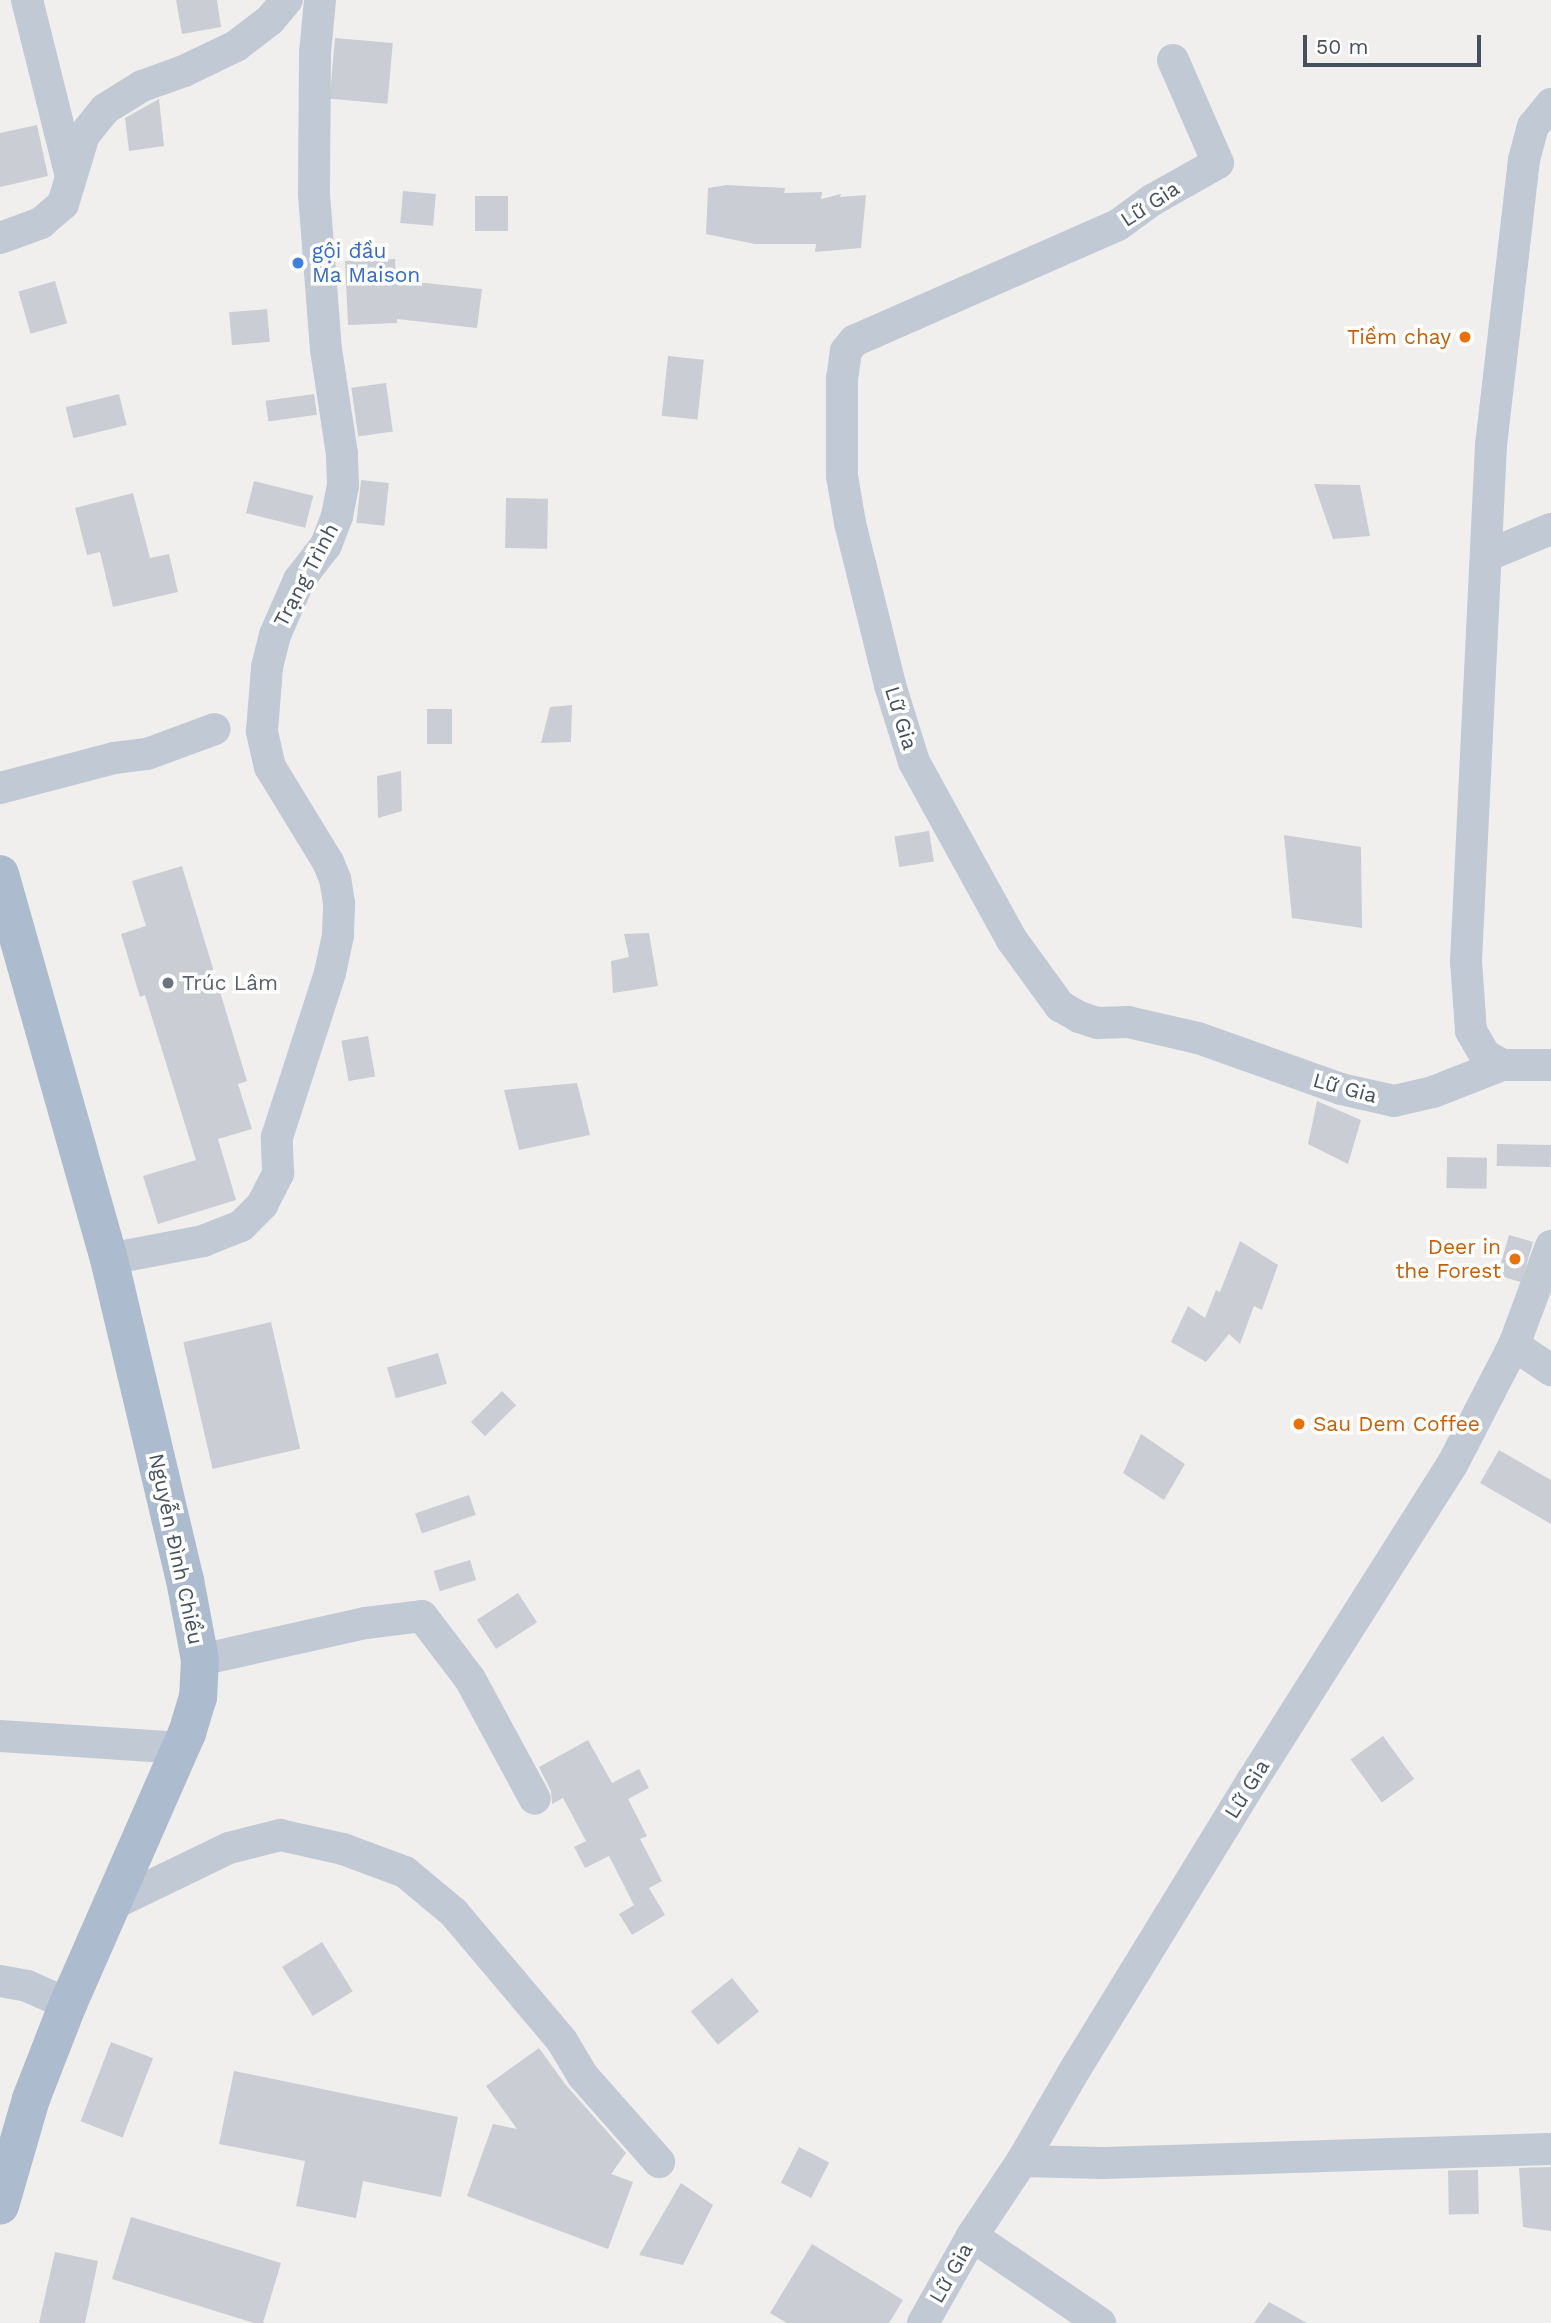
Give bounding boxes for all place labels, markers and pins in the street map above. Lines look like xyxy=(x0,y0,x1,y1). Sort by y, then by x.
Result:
place label: gội đầu Ma Maison xyxy=(312,238,421,288)
marker: gội đầu Ma Maison xyxy=(290,255,306,271)
place label: Tiềm chay xyxy=(1347,324,1451,350)
marker: Tiềm chay xyxy=(1457,329,1473,345)
place label: Trúc Lâm xyxy=(182,970,278,996)
marker: Trúc Lâm xyxy=(160,975,176,991)
place label: Deer in the Forest xyxy=(1395,1234,1501,1284)
marker: Deer in the Forest xyxy=(1507,1251,1523,1267)
place label: Sau Dem Coffee xyxy=(1313,1411,1480,1437)
marker: Sau Dem Coffee xyxy=(1291,1416,1307,1432)

